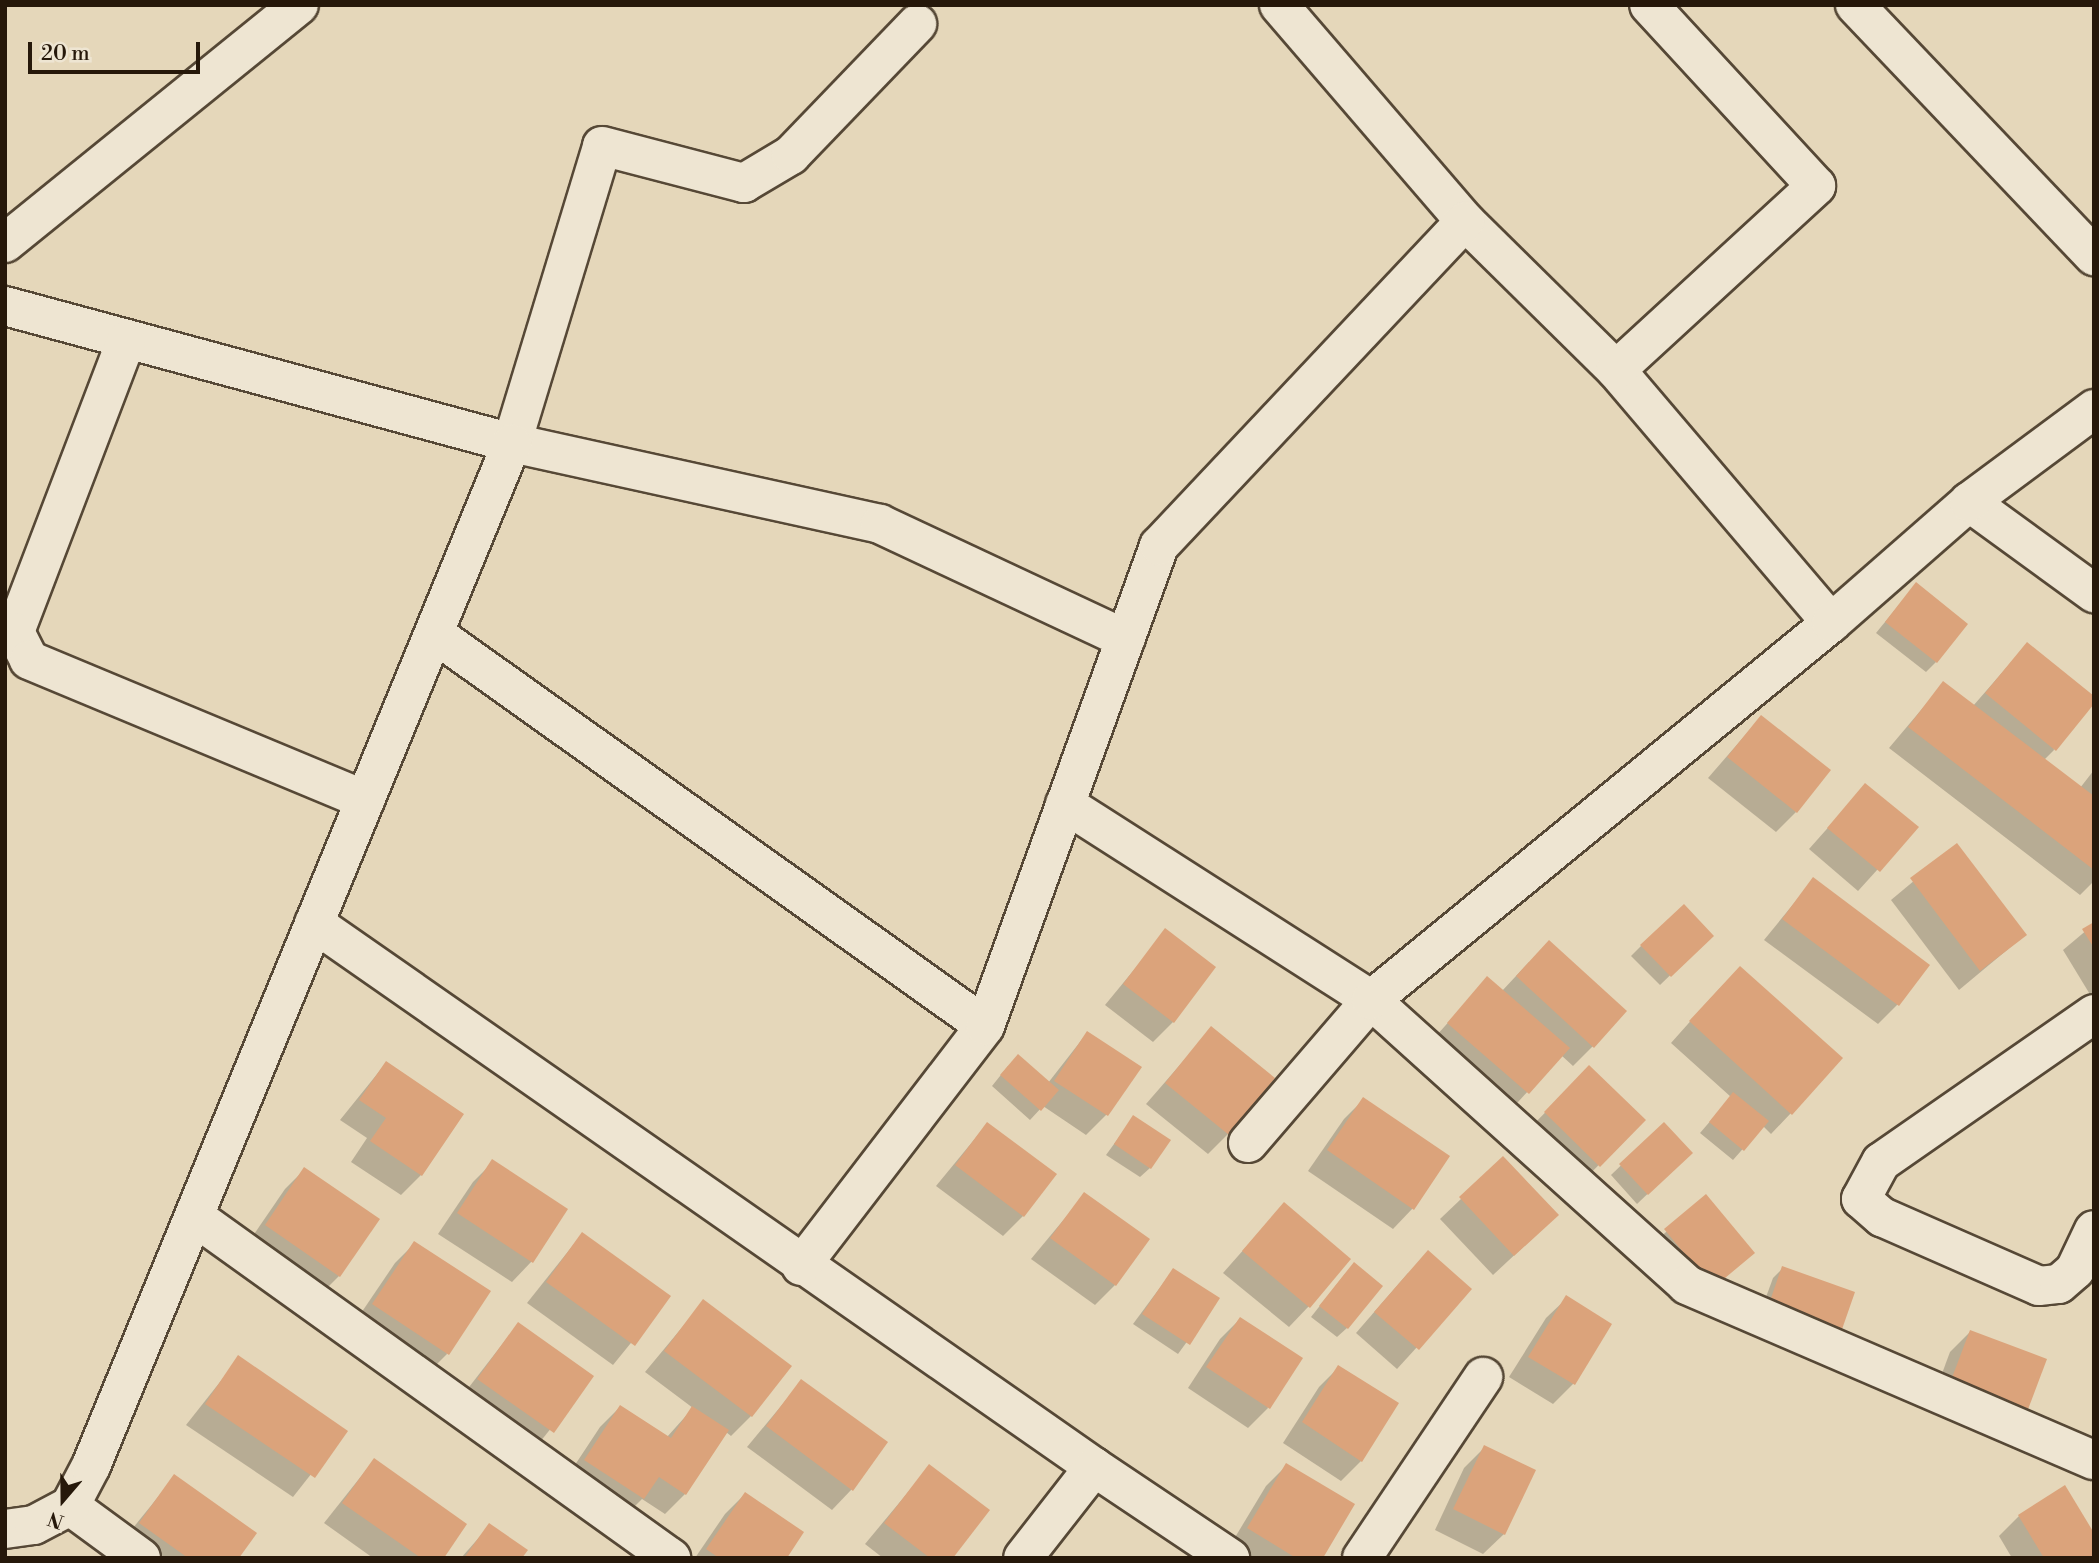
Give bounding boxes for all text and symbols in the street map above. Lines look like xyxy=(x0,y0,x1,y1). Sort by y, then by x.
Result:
scale bar xyxy=(32,28,203,72)
text: 20 m xyxy=(41,41,90,67)
north arrow xyxy=(28,1465,98,1535)
text: N xyxy=(45,1506,67,1534)

